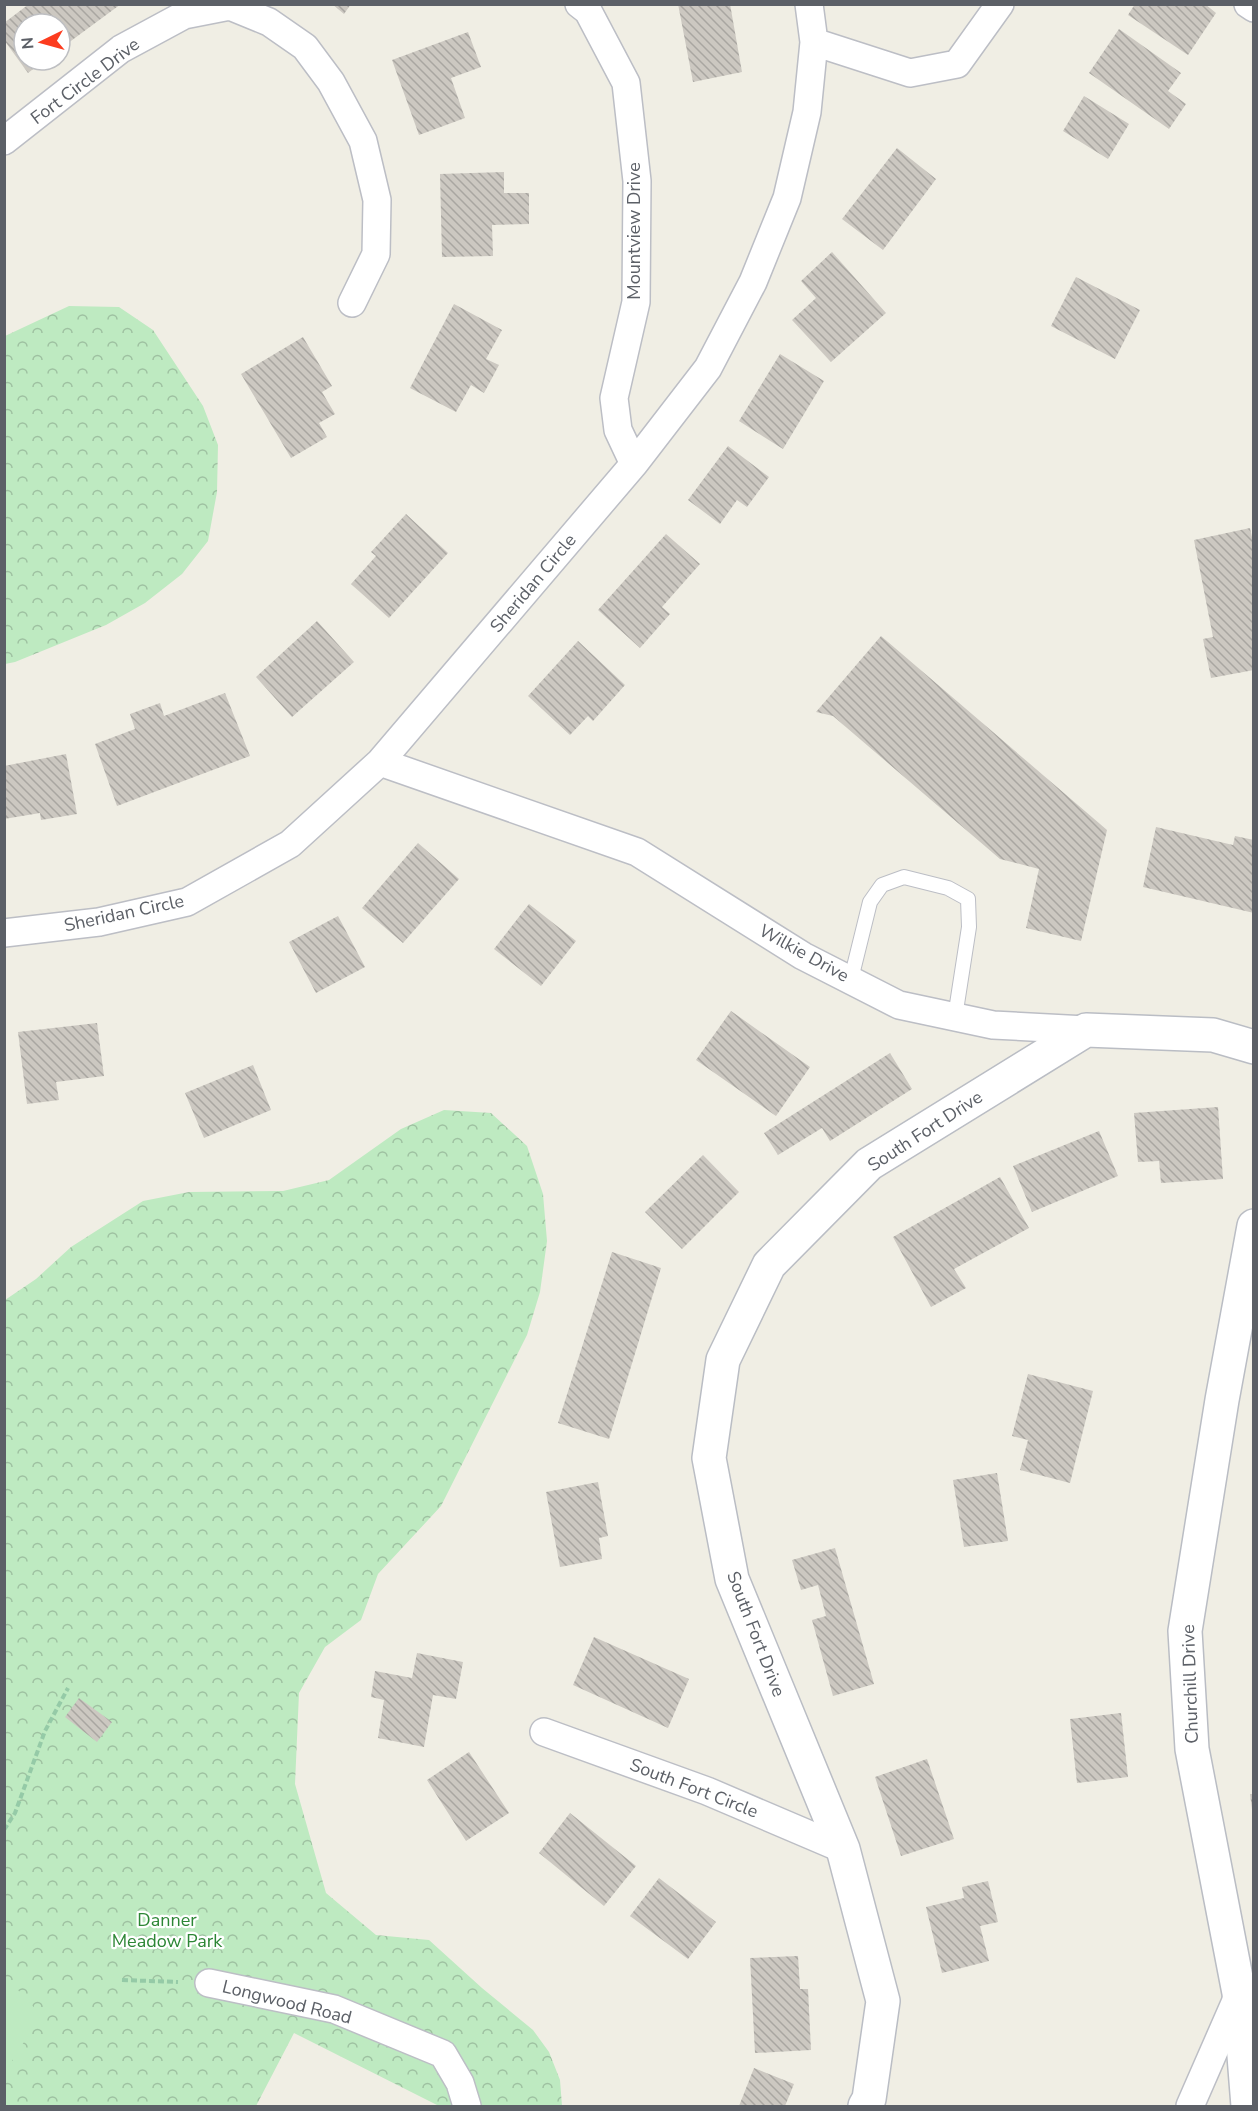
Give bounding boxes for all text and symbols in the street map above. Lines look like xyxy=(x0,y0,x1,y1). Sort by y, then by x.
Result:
north arrow xyxy=(12,12,72,72)
street label: Fort Circle Drive xyxy=(26,32,144,130)
text: N xyxy=(17,36,40,50)
street label: Mountview Drive xyxy=(622,162,646,300)
street label: Sheridan Circle xyxy=(485,529,581,637)
street label: Sheridan Circle xyxy=(62,889,186,937)
street label: Wilkie Drive xyxy=(755,918,853,988)
street label: South Fort Drive xyxy=(863,1085,987,1177)
street label: South Fort Drive xyxy=(721,1568,791,1700)
street label: Churchill Drive xyxy=(1176,1624,1204,1744)
street label: South Fort Circle xyxy=(626,1753,762,1823)
park label: Danner Meadow Park xyxy=(112,1908,223,1953)
street label: Longwood Road xyxy=(220,1974,354,2030)

